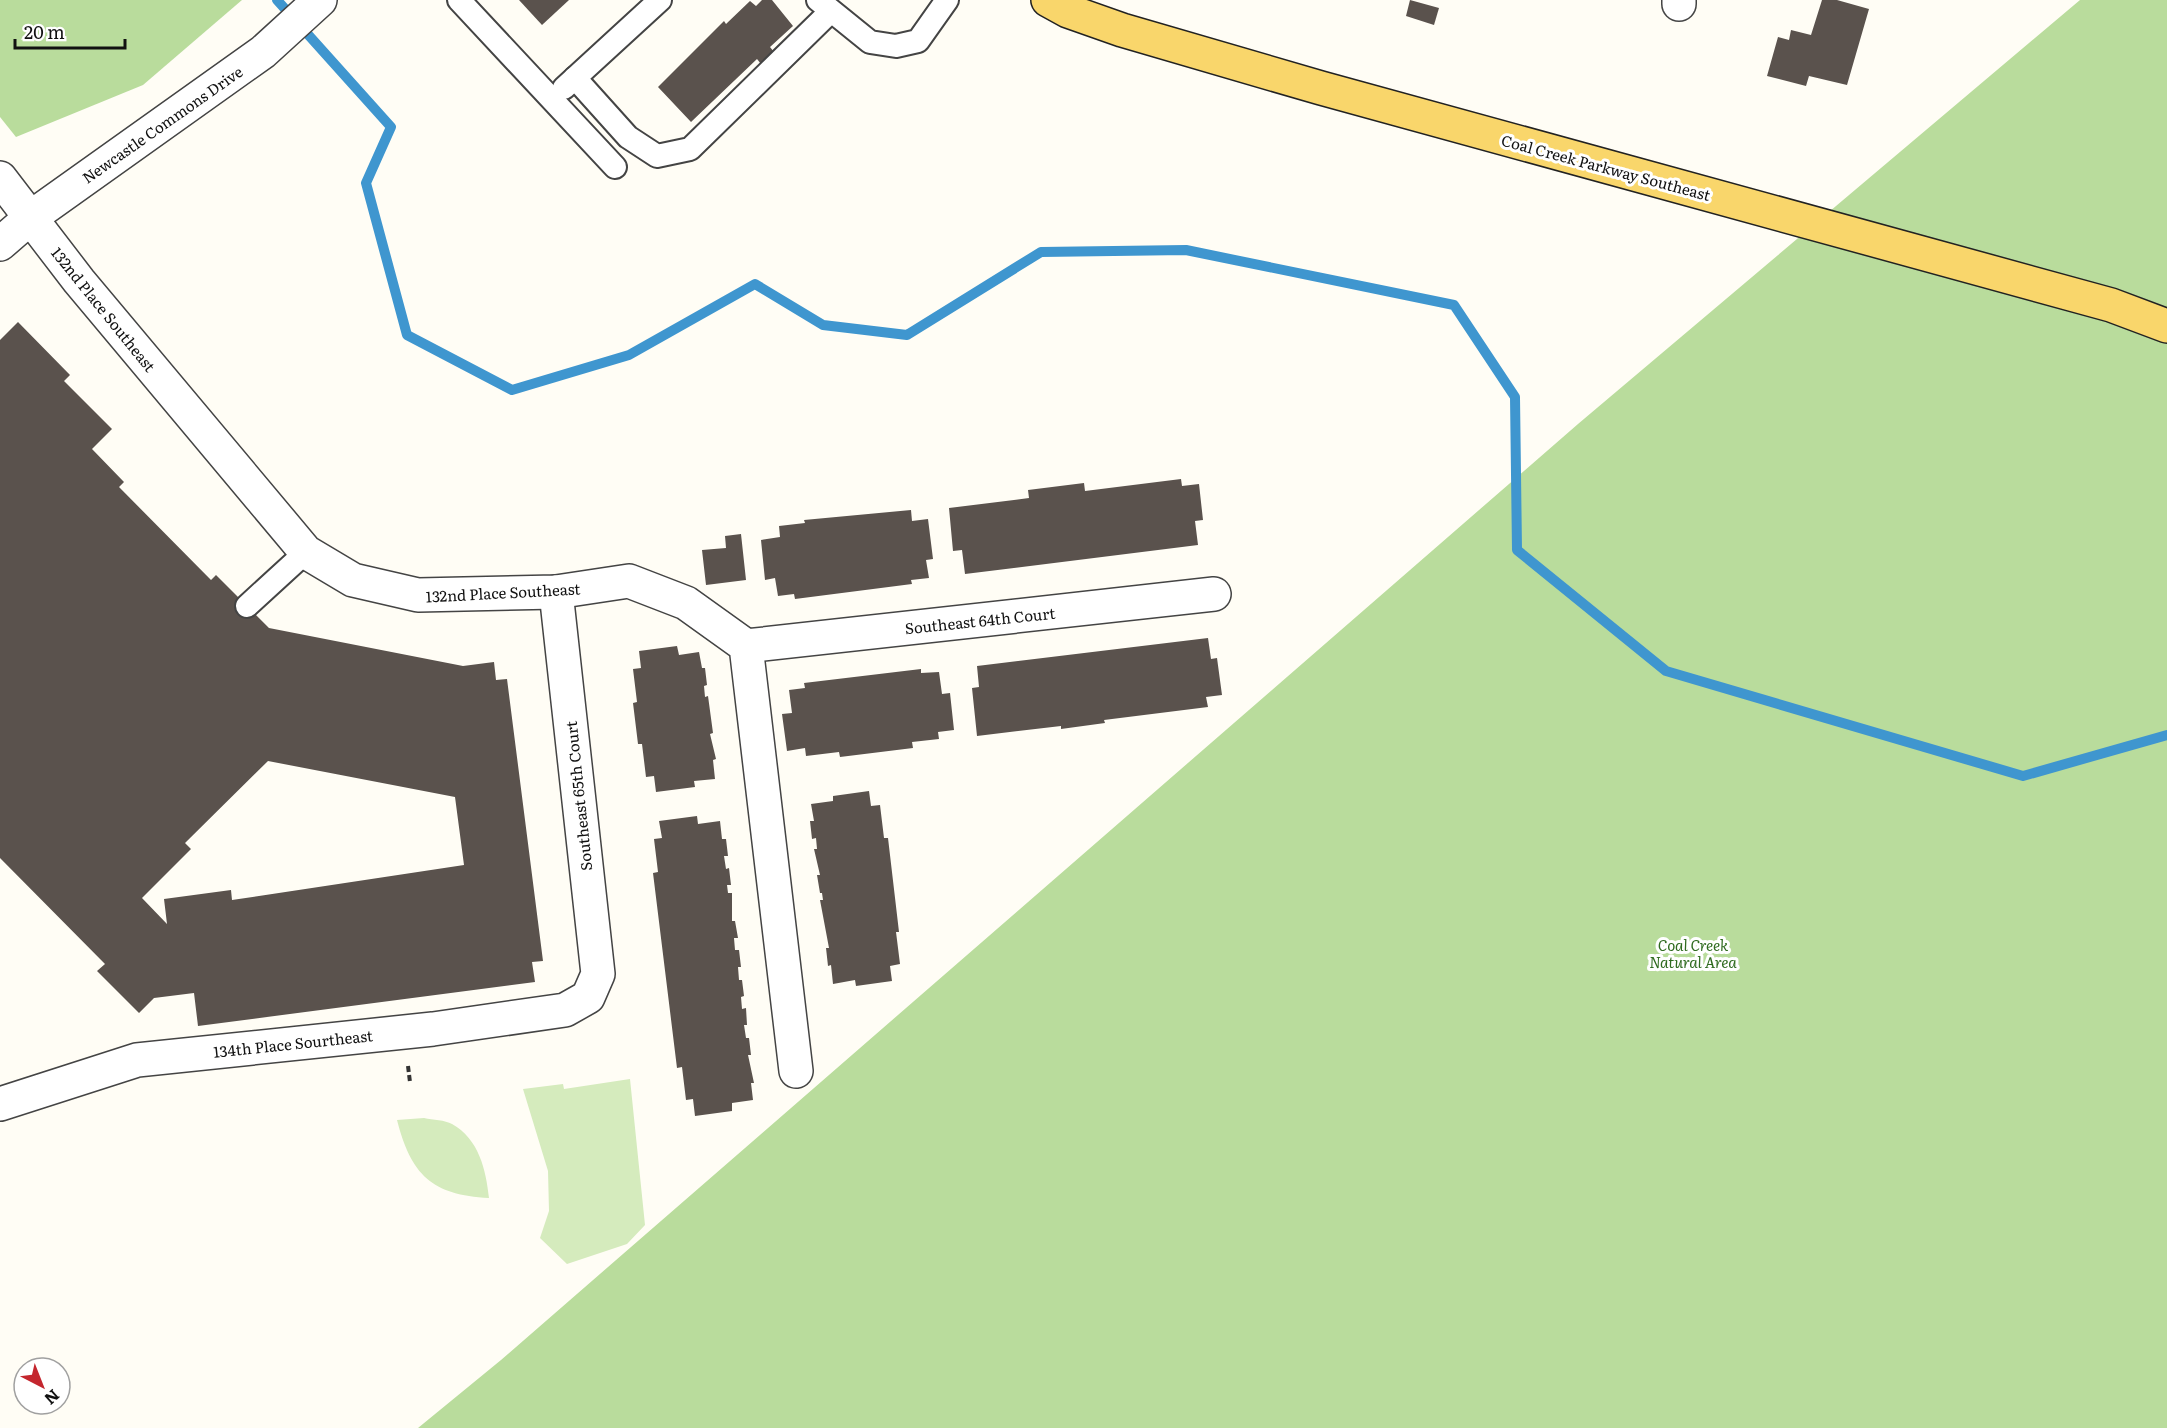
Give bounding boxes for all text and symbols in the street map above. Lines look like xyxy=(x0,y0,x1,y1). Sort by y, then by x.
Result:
scale bar xyxy=(15,12,124,50)
text: 20 m xyxy=(24,18,65,45)
street label: Newcastle Commons Drive xyxy=(77,60,247,188)
street label: Coal Creek Parkway Southeast xyxy=(1499,128,1713,206)
street label: 132nd Place Southeast xyxy=(46,242,162,376)
street label: 132nd Place Southeast xyxy=(425,576,581,608)
street label: Southeast 64th Court xyxy=(904,601,1056,639)
street label: Southeast 65th Court xyxy=(559,720,597,872)
park label: Coal Creek Natural Area xyxy=(1649,933,1737,973)
street label: 134th Place Sourtheast xyxy=(212,1023,374,1063)
north arrow xyxy=(12,1356,72,1416)
text: N xyxy=(40,1384,66,1411)

